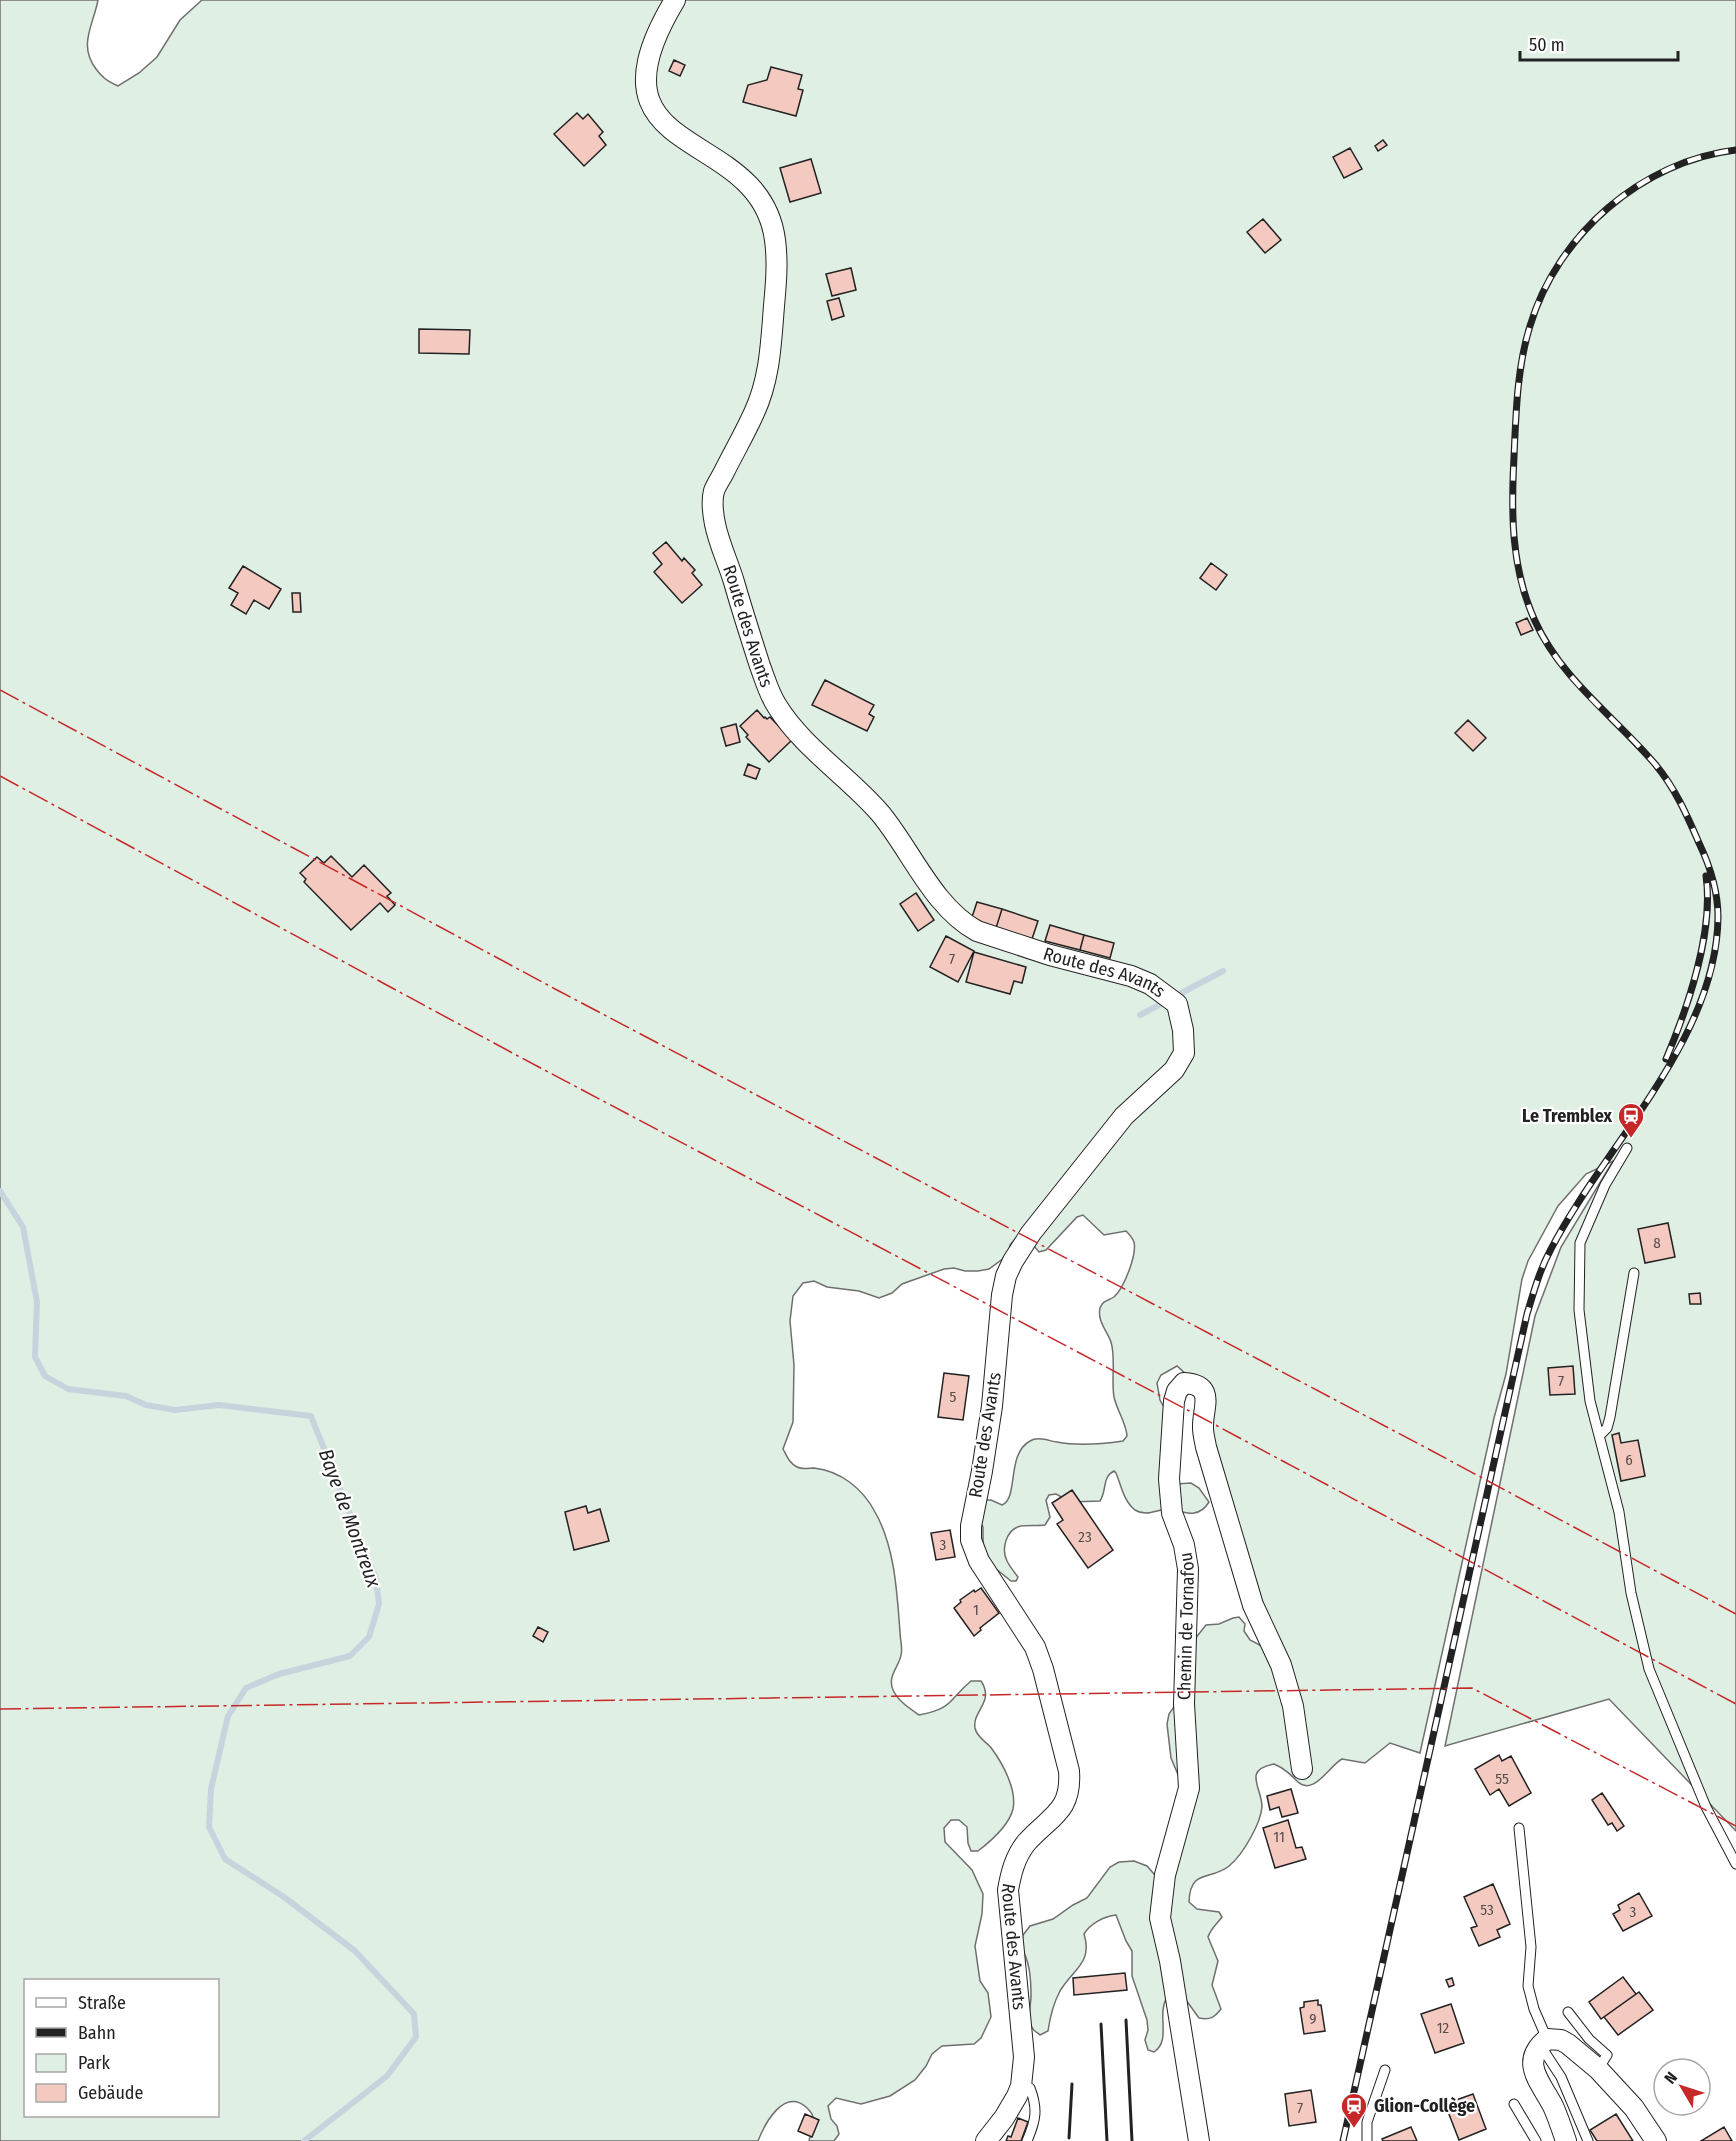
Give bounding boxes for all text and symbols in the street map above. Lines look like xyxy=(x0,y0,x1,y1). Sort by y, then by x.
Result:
scale bar xyxy=(1520,24,1678,62)
text: 50 m xyxy=(1529,34,1565,56)
street label: Route des Avants xyxy=(718,562,778,690)
street label: Route des Avants xyxy=(1040,943,1170,1003)
house number: 7 xyxy=(949,950,955,968)
station icon: Le Tremblex xyxy=(1616,1101,1646,1139)
place label: Le Tremblex xyxy=(1522,1105,1613,1127)
house number: 8 xyxy=(1653,1234,1661,1252)
street label: Route des Avants xyxy=(964,1370,1006,1499)
house number: 7 xyxy=(1558,1372,1564,1390)
house number: 5 xyxy=(950,1388,957,1406)
water label: Baye de Montreux xyxy=(314,1446,386,1591)
house number: 6 xyxy=(1625,1451,1633,1469)
house number: 23 xyxy=(1078,1528,1092,1546)
house number: 3 xyxy=(940,1536,947,1554)
street label: Chemin de Tornafou xyxy=(1173,1551,1199,1700)
house number: 1 xyxy=(973,1601,979,1619)
house number: 55 xyxy=(1495,1770,1509,1788)
house number: 11 xyxy=(1273,1828,1285,1846)
street label: Route des Avants xyxy=(997,1882,1030,2011)
house number: 53 xyxy=(1480,1901,1494,1919)
house number: 3 xyxy=(1630,1903,1637,1921)
legend xyxy=(24,1979,219,2117)
text: Straße xyxy=(78,1992,126,2014)
house number: 9 xyxy=(1309,2010,1317,2028)
house number: 12 xyxy=(1437,2019,1450,2037)
text: Bahn xyxy=(78,2022,116,2044)
text: Park xyxy=(78,2052,111,2074)
north arrow xyxy=(1652,2057,1712,2117)
text: N xyxy=(1660,2068,1681,2088)
text: Gebäude xyxy=(78,2082,144,2104)
station icon: Glion-Collège xyxy=(1339,2091,1369,2129)
place label: Glion-Collège xyxy=(1374,2095,1475,2117)
house number: 7 xyxy=(1297,2099,1303,2117)

